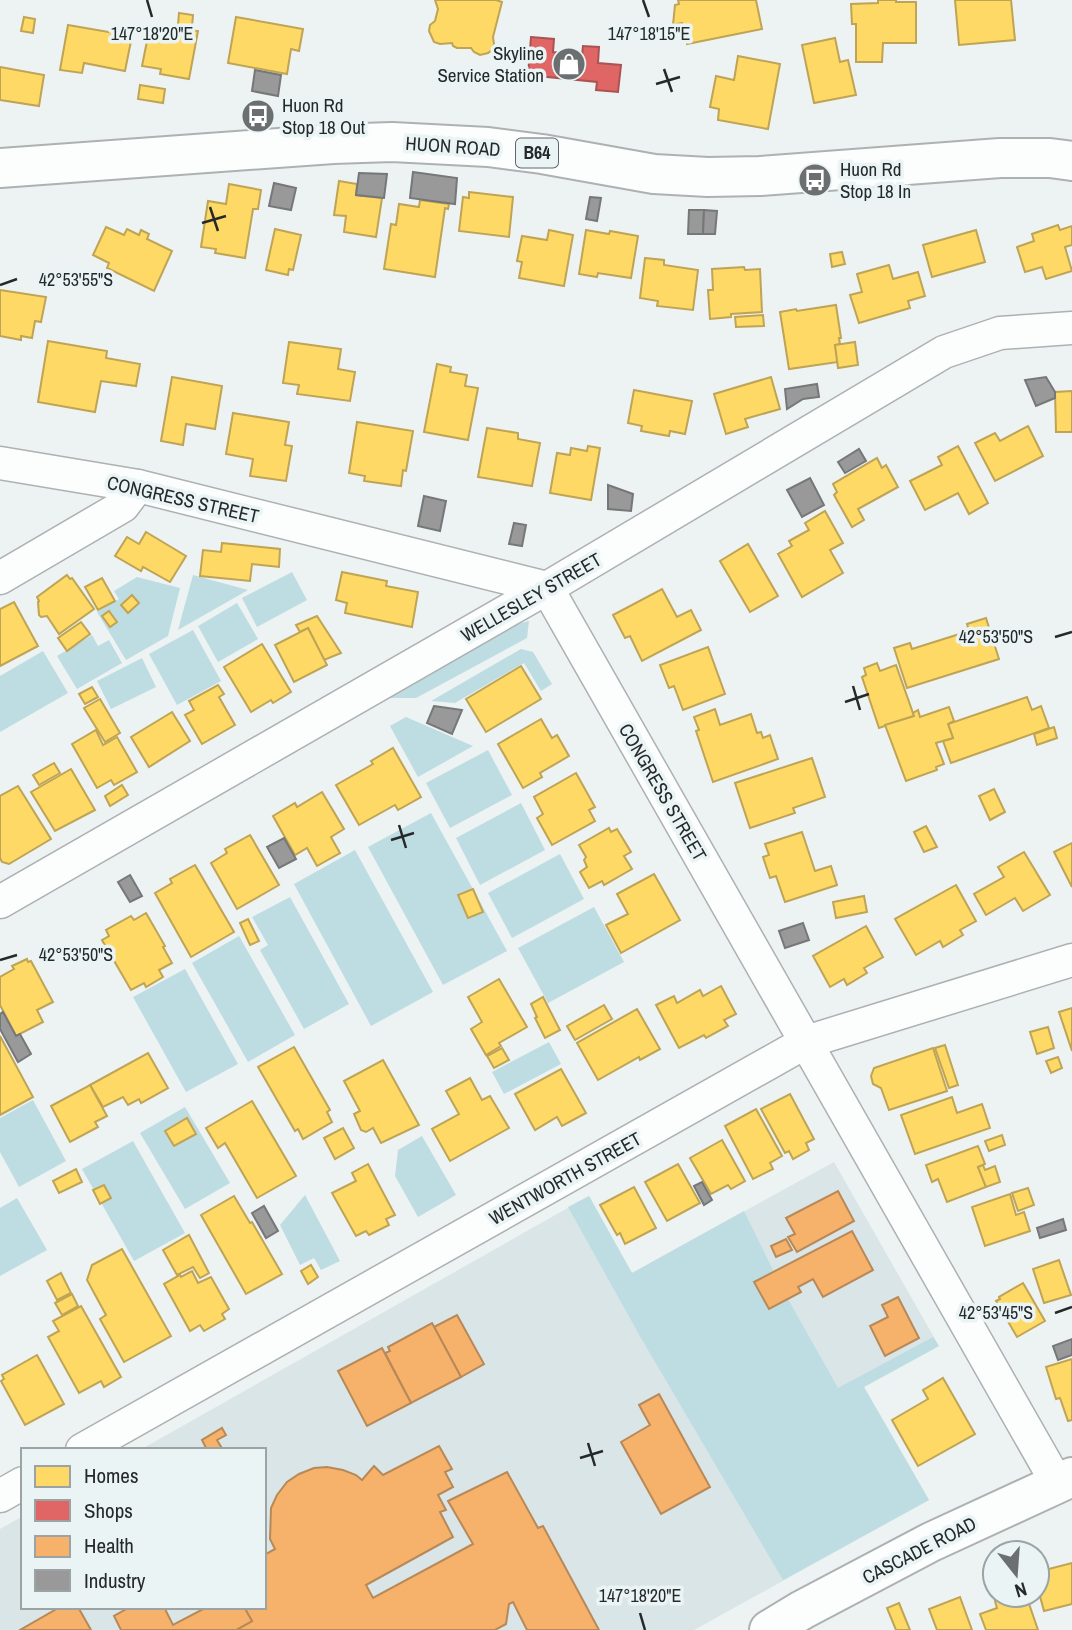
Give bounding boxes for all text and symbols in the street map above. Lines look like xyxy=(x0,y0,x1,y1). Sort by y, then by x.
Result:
text: 147°18'20"E xyxy=(111,21,193,46)
text: 147°18'15"E xyxy=(608,21,690,46)
place label: Skyline Service Station xyxy=(437,40,544,88)
shop icon: Skyline Service Station xyxy=(550,45,588,83)
place label: Huon Rd Stop 18 Out xyxy=(282,92,366,140)
bus stop icon: Huon Rd Stop 18 Out xyxy=(239,97,277,135)
street label: HUON ROAD xyxy=(405,130,501,162)
road number: B64 xyxy=(516,138,558,168)
place label: Huon Rd Stop 18 In xyxy=(840,156,911,204)
bus stop icon: Huon Rd Stop 18 In xyxy=(796,161,834,199)
text: 42°53'55"S xyxy=(39,267,113,292)
street label: CONGRESS STREET xyxy=(105,469,262,529)
street label: WELLESLEY STREET xyxy=(456,546,606,648)
text: 42°53'50"S xyxy=(959,624,1033,649)
street label: CONGRESS STREET xyxy=(613,718,713,866)
text: 42°53'50"S xyxy=(39,942,113,967)
street label: WENTWORTH STREET xyxy=(484,1125,646,1231)
text: 42°53'45"S xyxy=(959,1300,1033,1325)
legend xyxy=(21,1448,266,1609)
text: Homes xyxy=(84,1461,139,1490)
text: Shops xyxy=(84,1496,133,1525)
street label: CASCADE ROAD xyxy=(858,1510,980,1590)
text: Health xyxy=(84,1531,134,1560)
north arrow xyxy=(981,1539,1051,1609)
text: Industry xyxy=(84,1566,146,1595)
text: N xyxy=(1012,1576,1030,1604)
text: 147°18'20"E xyxy=(599,1583,681,1608)

